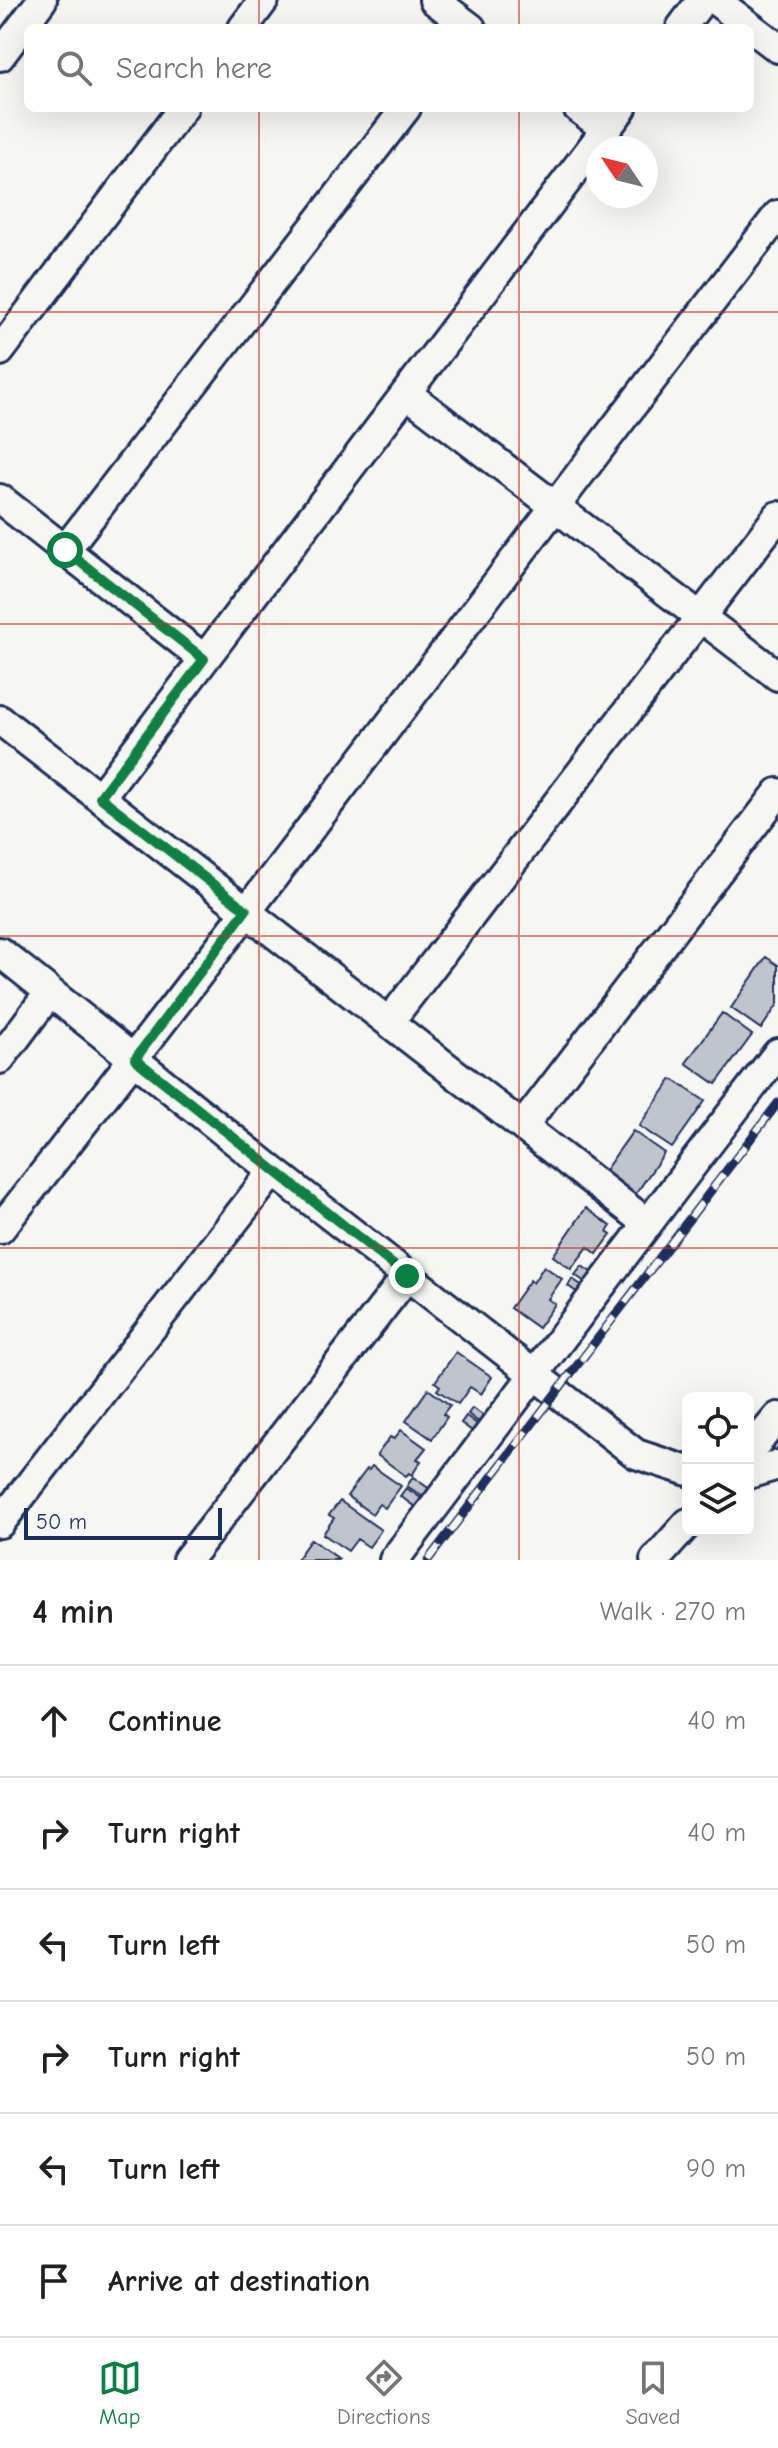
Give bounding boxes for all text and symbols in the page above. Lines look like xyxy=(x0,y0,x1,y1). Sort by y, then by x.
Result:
search box xyxy=(24,24,754,112)
icon: search xyxy=(52,46,96,90)
text: Search here xyxy=(116,51,272,86)
north arrow xyxy=(586,136,658,208)
route start xyxy=(47,532,83,568)
route end xyxy=(389,1258,425,1294)
map controls xyxy=(682,1392,754,1536)
button: locate xyxy=(682,1392,754,1464)
button: layers xyxy=(682,1464,754,1536)
scale bar xyxy=(24,1504,222,1540)
text: 50 m xyxy=(36,1509,87,1535)
text: 4 min xyxy=(32,1592,114,1632)
text: Walk · 270 m xyxy=(600,1597,746,1627)
icon: ahead xyxy=(32,1699,76,1743)
text: Continue xyxy=(108,1704,222,1739)
text: 40 m xyxy=(687,1706,746,1736)
icon: right xyxy=(32,1811,76,1855)
text: Turn right xyxy=(108,1816,240,1851)
text: 40 m xyxy=(687,1818,746,1848)
icon: left xyxy=(32,1923,76,1967)
text: Turn left xyxy=(108,1928,220,1963)
text: 50 m xyxy=(686,1930,746,1960)
icon: right xyxy=(32,2035,76,2079)
text: Turn right xyxy=(108,2040,240,2075)
text: 50 m xyxy=(686,2042,746,2072)
icon: left xyxy=(32,2147,76,2191)
text: Turn left xyxy=(108,2152,220,2187)
text: 90 m xyxy=(686,2154,746,2184)
icon: arrive xyxy=(32,2259,76,2303)
text: Arrive at destination xyxy=(108,2264,370,2299)
tab: Map xyxy=(98,2356,142,2430)
tab: Directions xyxy=(337,2356,430,2430)
tab: Saved xyxy=(625,2356,680,2430)

